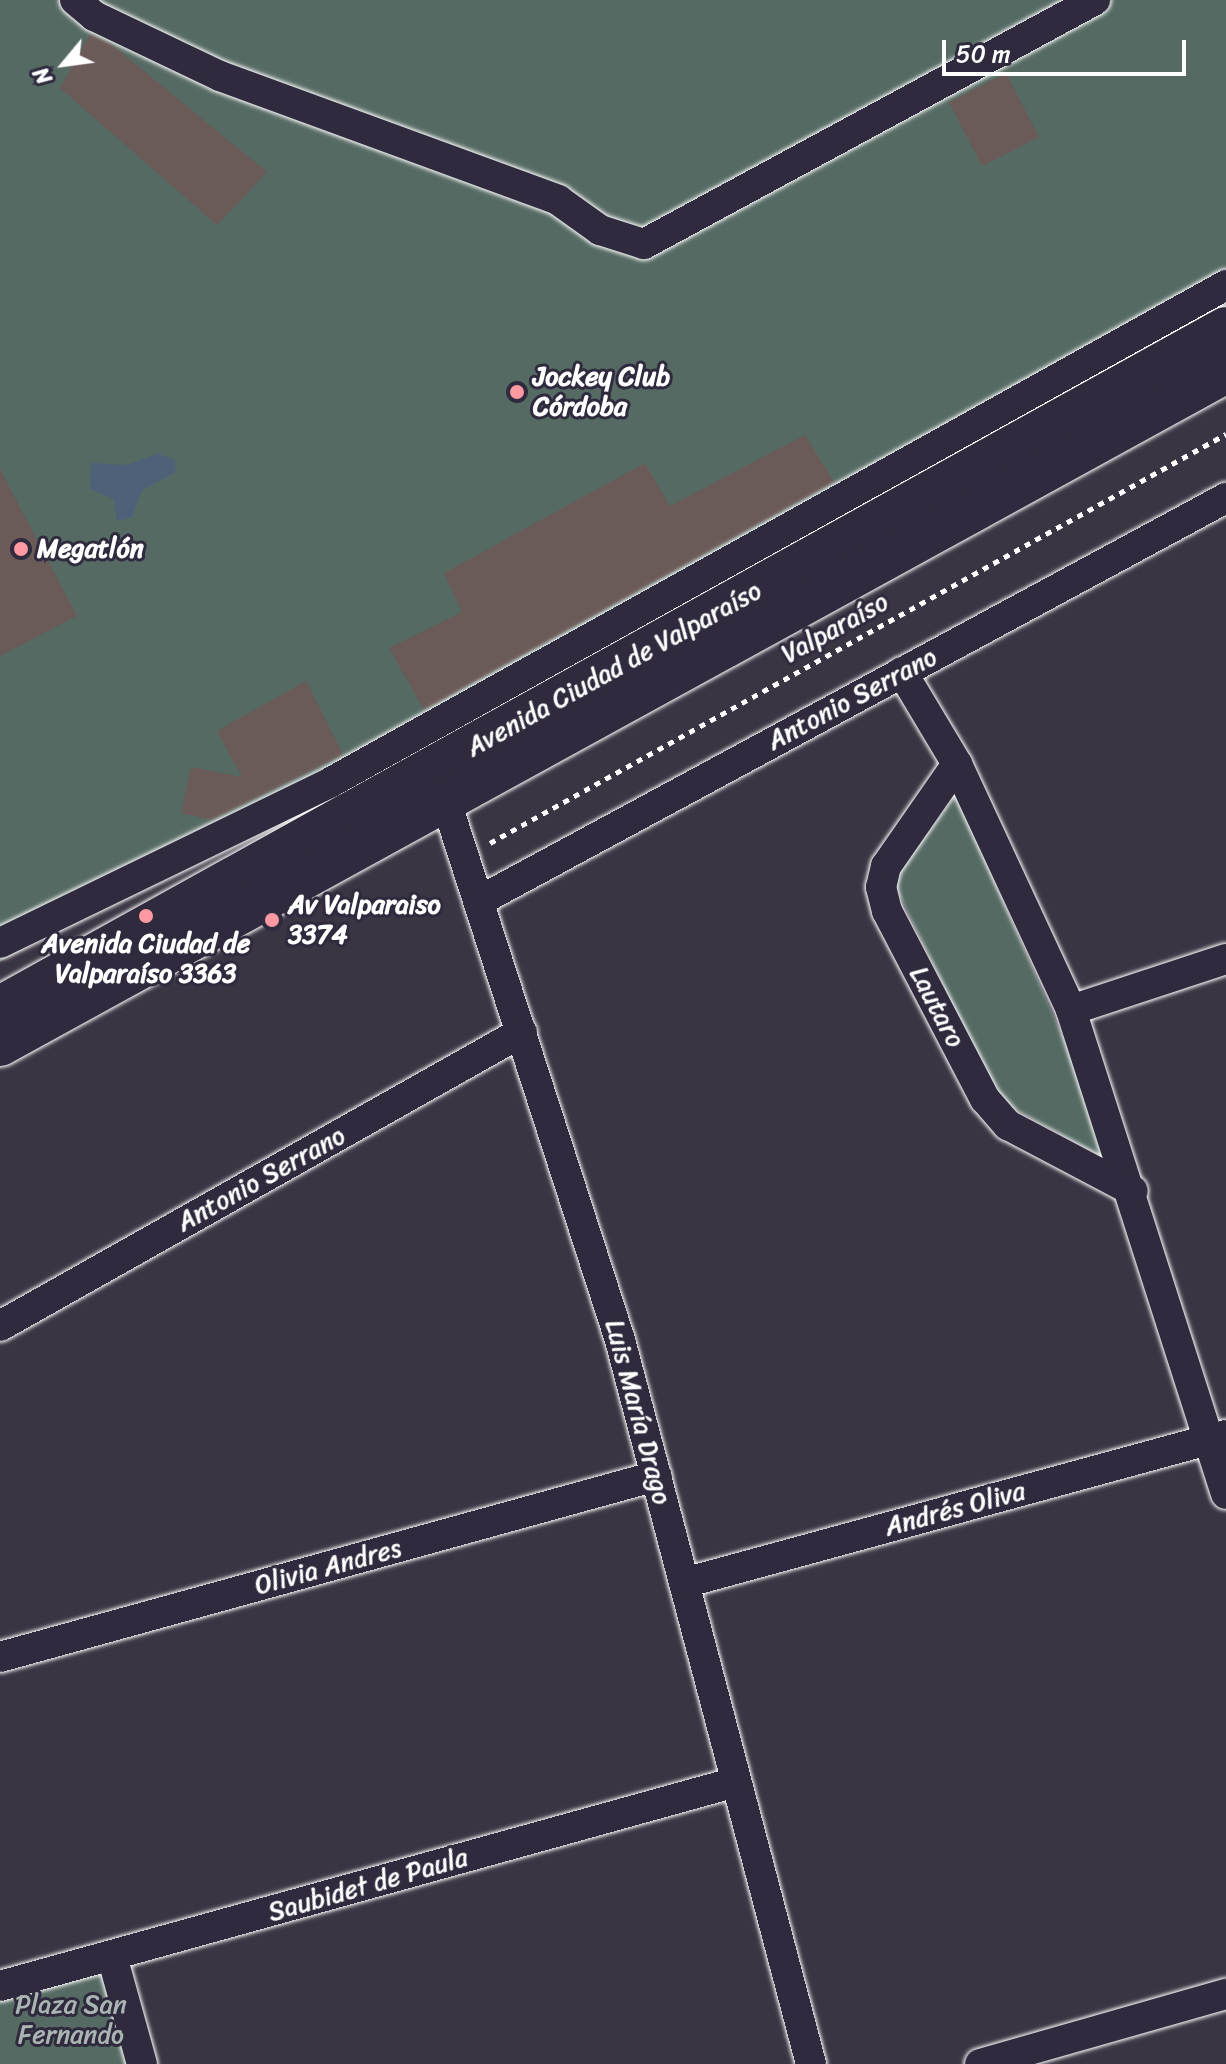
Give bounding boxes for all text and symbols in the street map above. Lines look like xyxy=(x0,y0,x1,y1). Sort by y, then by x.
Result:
north arrow xyxy=(24,24,104,104)
scale bar xyxy=(946,24,1190,74)
text: 50 m xyxy=(956,33,1011,75)
text: N xyxy=(22,60,63,92)
place label: Jockey Club Córdoba xyxy=(533,361,670,422)
marker: Jockey Club Córdoba xyxy=(508,383,526,401)
place label: Megatlón xyxy=(37,533,144,565)
marker: Megatlón xyxy=(12,540,30,558)
street label: Avenida Ciudad de Valparaíso xyxy=(461,575,767,763)
street label: Valparaíso xyxy=(776,586,894,670)
street label: Antonio Serrano xyxy=(762,641,942,757)
place label: Av Valparaiso 3374 xyxy=(288,889,441,950)
marker: Avenida Ciudad de Valparaíso 3363 xyxy=(137,907,155,925)
marker: Av Valparaiso 3374 xyxy=(263,911,281,929)
place label: Avenida Ciudad de Valparaíso 3363 xyxy=(42,928,250,990)
street label: Lautaro xyxy=(903,961,971,1053)
street label: Antonio Serrano xyxy=(171,1120,351,1238)
street label: Luis María Drago xyxy=(598,1317,678,1507)
street label: Andrés Oliva xyxy=(881,1475,1029,1543)
street label: Olivia Andres xyxy=(251,1532,405,1602)
street label: Saubidet de Paula xyxy=(265,1842,471,1928)
park label: Plaza San Fernando xyxy=(15,1989,127,2050)

